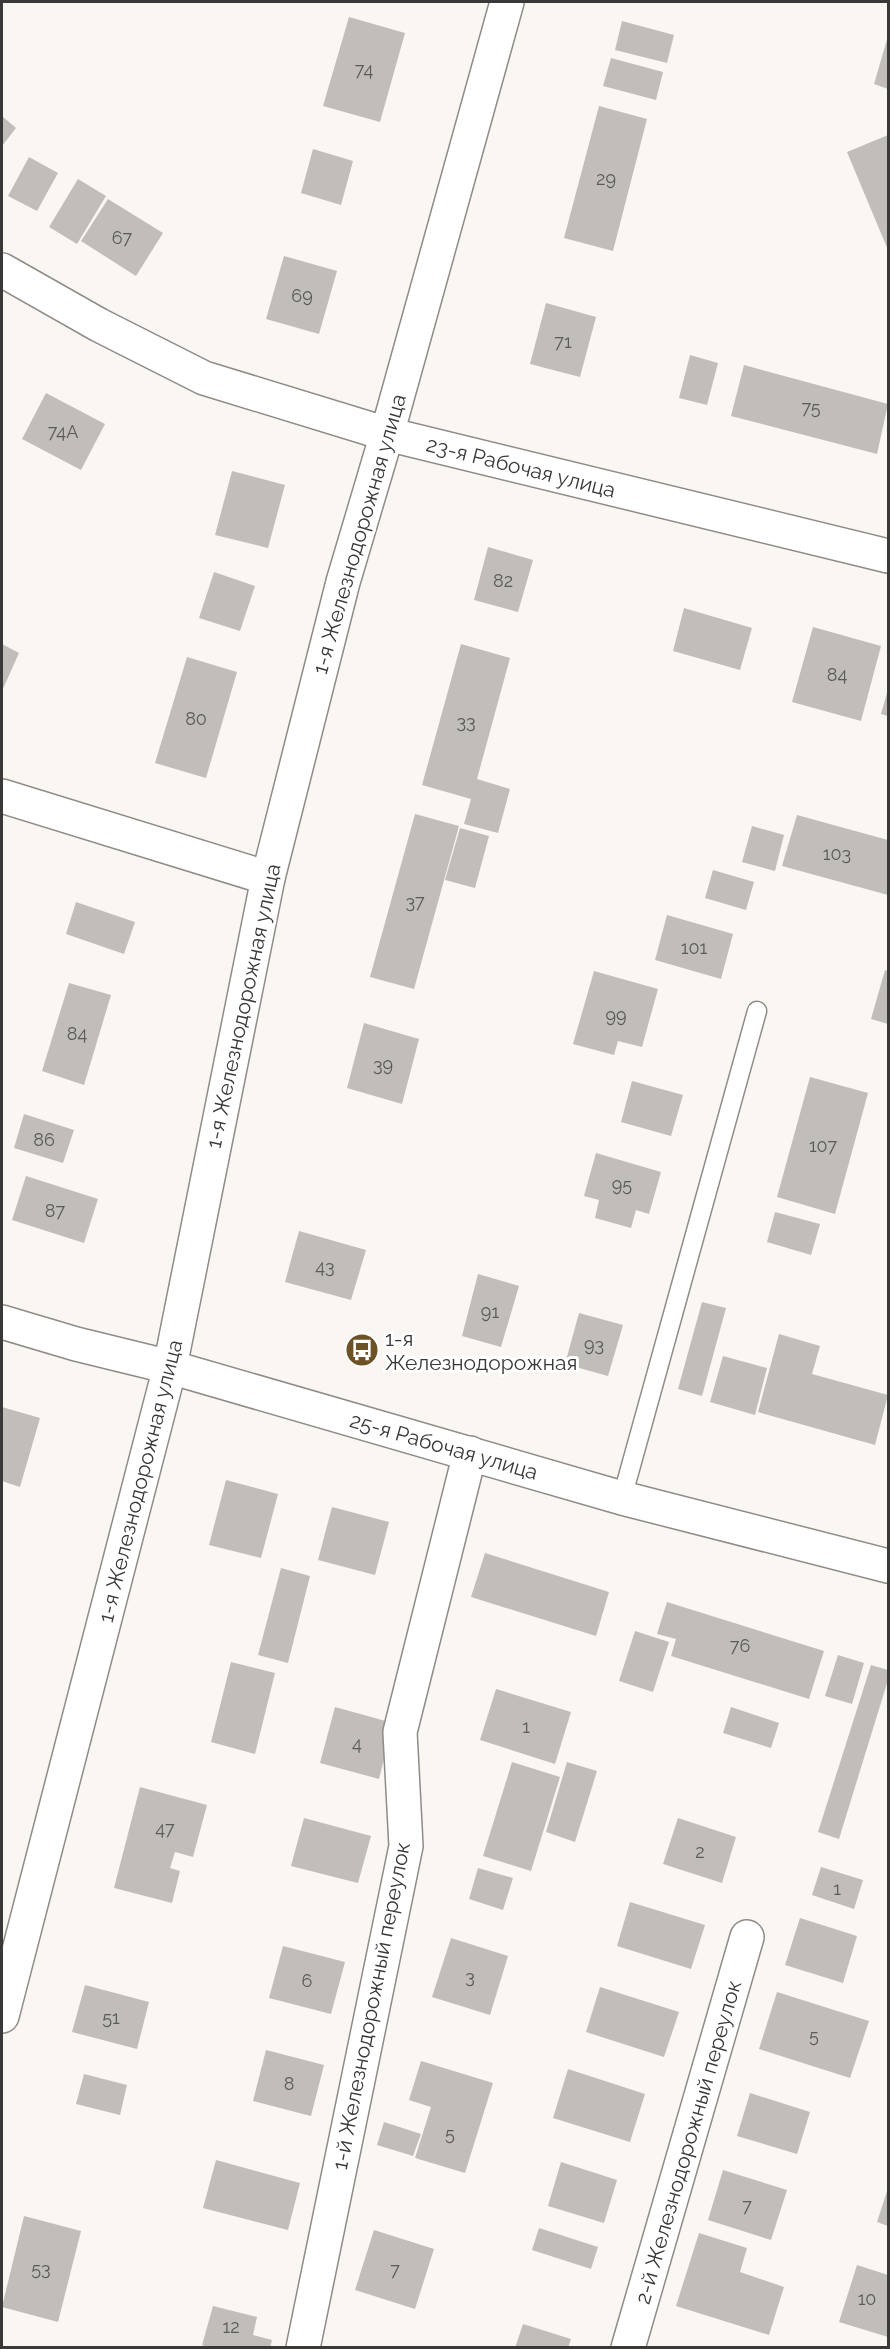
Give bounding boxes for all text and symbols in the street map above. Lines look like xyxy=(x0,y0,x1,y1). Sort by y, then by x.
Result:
house number: 74 xyxy=(355,59,373,80)
house number: 29 xyxy=(596,168,616,189)
house number: 67 xyxy=(112,227,133,248)
house number: 69 xyxy=(291,285,313,306)
house number: 71 xyxy=(554,331,572,352)
street label: 1-я Железнодорожная улица xyxy=(307,391,411,677)
house number: 75 xyxy=(801,397,821,418)
house number: 74А xyxy=(48,421,78,442)
street label: 23-я Рабочая улица xyxy=(424,431,618,503)
house number: 82 xyxy=(493,570,513,591)
house number: 84 xyxy=(827,664,847,685)
house number: 80 xyxy=(185,708,207,729)
house number: 33 xyxy=(456,711,476,732)
house number: 103 xyxy=(823,843,851,864)
street label: 1-я Железнодорожная улица xyxy=(201,861,285,1151)
house number: 37 xyxy=(405,891,425,912)
house number: 101 xyxy=(681,937,708,958)
house number: 99 xyxy=(605,1005,627,1026)
house number: 84 xyxy=(67,1023,87,1044)
house number: 39 xyxy=(373,1054,393,1075)
house number: 86 xyxy=(33,1129,55,1150)
house number: 107 xyxy=(809,1135,837,1156)
house number: 95 xyxy=(612,1174,632,1195)
house number: 87 xyxy=(45,1200,66,1221)
house number: 43 xyxy=(315,1256,335,1277)
house number: 91 xyxy=(481,1301,499,1322)
place label: 1-я Железнодорожная xyxy=(385,1326,577,1375)
bus stop icon: 1-я Железнодорожная xyxy=(344,1332,380,1368)
house number: 93 xyxy=(584,1334,604,1355)
street label: 1-я Железнодорожная улица xyxy=(93,1337,187,1625)
street label: 25-я Рабочая улица xyxy=(347,1407,541,1485)
house number: 76 xyxy=(730,1635,750,1656)
house number: 1 xyxy=(522,1716,530,1737)
house number: 4 xyxy=(352,1733,362,1754)
house number: 47 xyxy=(155,1818,175,1839)
street label: 1-й Железнодорожный переулок xyxy=(327,1840,415,2172)
house number: 2 xyxy=(695,1841,705,1862)
house number: 1 xyxy=(833,1878,841,1899)
house number: 3 xyxy=(465,1966,475,1987)
house number: 6 xyxy=(302,1970,313,1991)
street label: 2-й Железнодорожный переулок xyxy=(630,1977,746,2307)
house number: 51 xyxy=(102,2007,120,2028)
house number: 5 xyxy=(809,2025,819,2046)
house number: 8 xyxy=(284,2073,294,2094)
house number: 5 xyxy=(445,2123,455,2144)
house number: 7 xyxy=(742,2195,752,2216)
house number: 53 xyxy=(31,2258,51,2279)
house number: 7 xyxy=(390,2259,400,2280)
house number: 10 xyxy=(858,2288,876,2309)
house number: 12 xyxy=(222,2316,240,2337)

